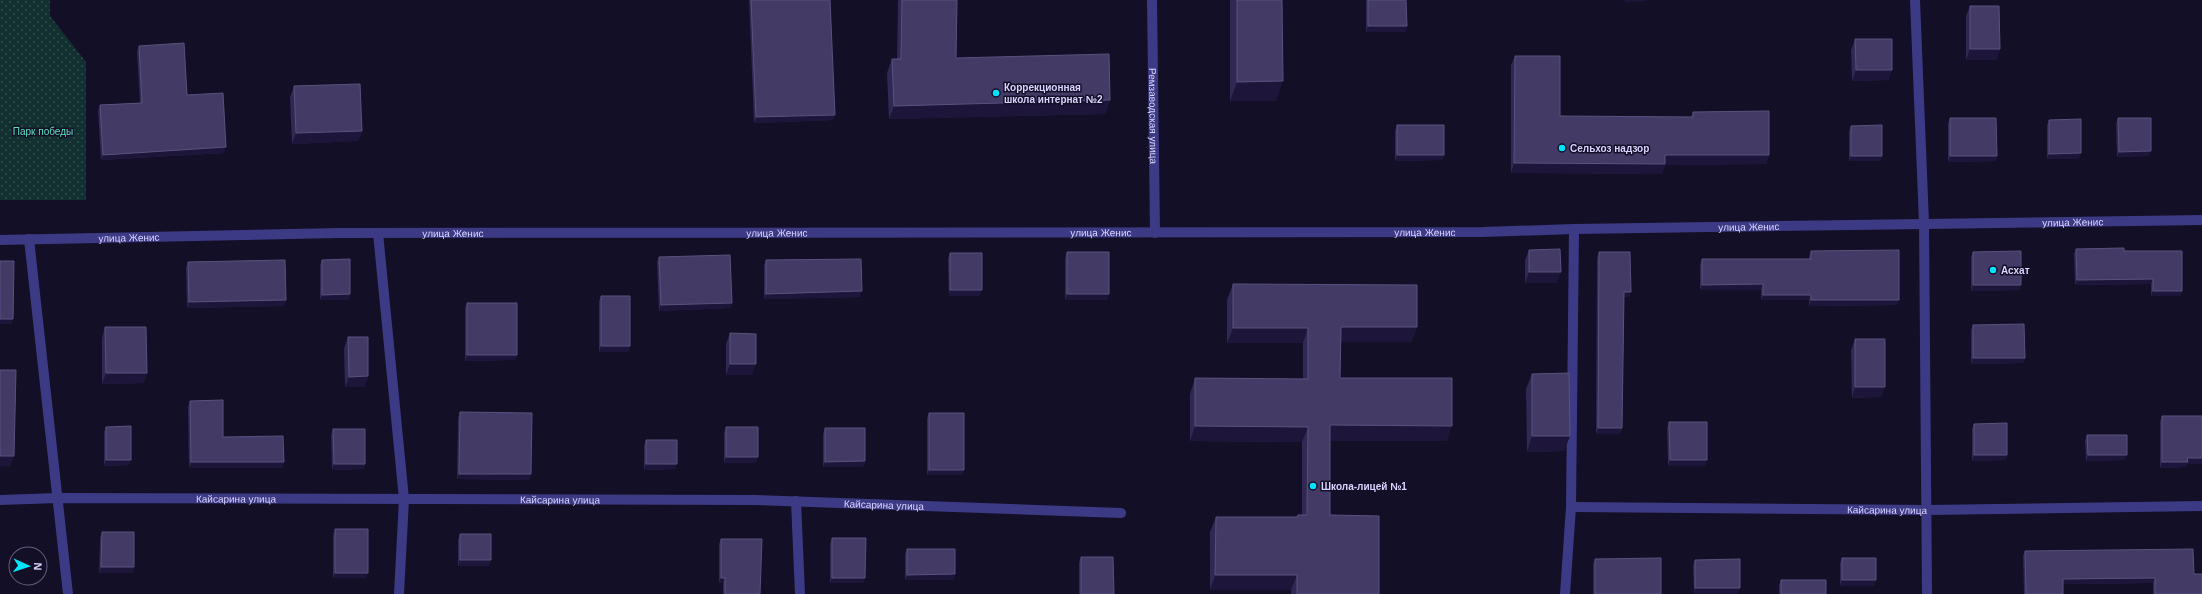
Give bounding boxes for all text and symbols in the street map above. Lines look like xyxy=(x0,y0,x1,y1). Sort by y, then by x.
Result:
street label: Ремзаводская улица xyxy=(1147,68,1159,165)
place label: Коррекционная школа интернат №2 xyxy=(1004,82,1103,105)
marker: Коррекционная школа интернат №2 xyxy=(991,88,1001,98)
park label: Парк победы xyxy=(13,126,73,137)
marker: Сельхоз надзор xyxy=(1557,143,1567,153)
place label: Сельхоз надзор xyxy=(1570,143,1649,154)
street label: улица Женис xyxy=(2042,216,2103,228)
street label: улица Женис xyxy=(1718,221,1779,233)
street label: улица Женис xyxy=(1070,227,1131,238)
street label: улица Женис xyxy=(1394,227,1455,238)
street label: улица Женис xyxy=(422,228,483,239)
street label: улица Женис xyxy=(746,228,807,239)
street label: улица Женис xyxy=(98,232,160,244)
marker: Асхат xyxy=(1988,265,1998,275)
place label: Асхат xyxy=(2001,265,2030,276)
marker: Школа-лицей №1 xyxy=(1308,481,1318,491)
place label: Школа-лицей №1 xyxy=(1321,481,1407,492)
street label: Кайсарина улица xyxy=(196,493,276,505)
street label: Кайсарина улица xyxy=(520,494,600,506)
street label: Кайсарина улица xyxy=(844,498,925,512)
street label: Кайсарина улица xyxy=(1847,504,1928,516)
north arrow xyxy=(8,546,48,586)
text: N xyxy=(32,562,44,571)

